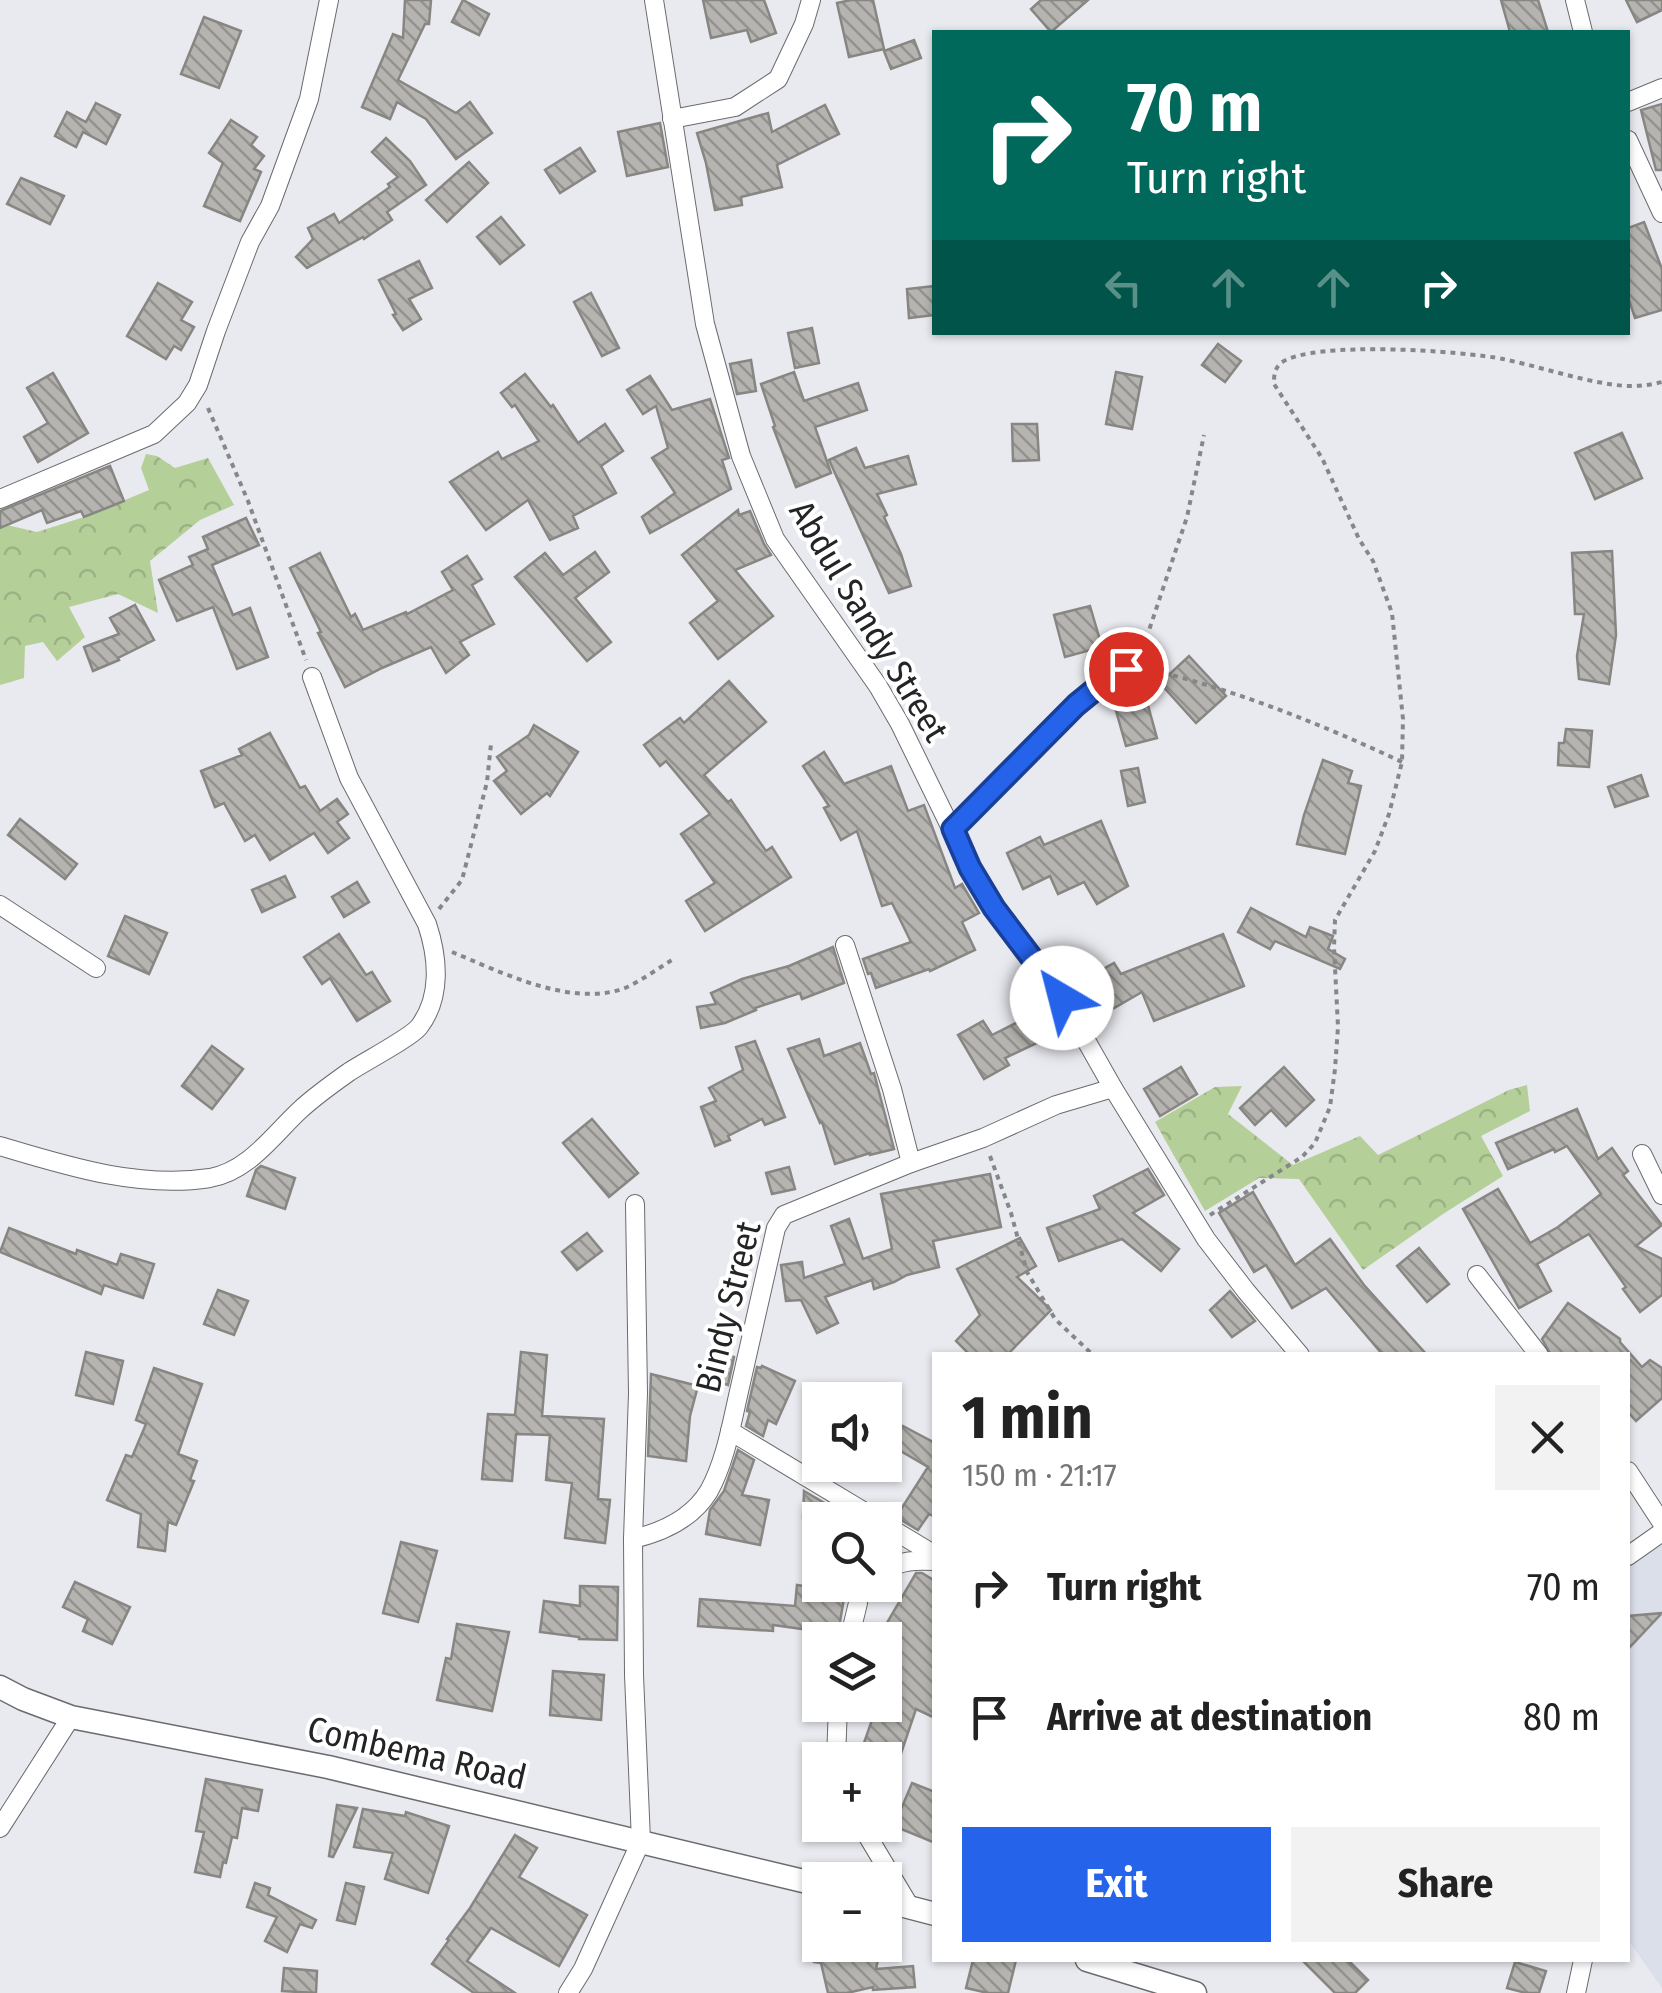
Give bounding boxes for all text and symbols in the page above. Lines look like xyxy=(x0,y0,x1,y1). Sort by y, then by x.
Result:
text: 70 m xyxy=(1127,66,1262,150)
icon: right xyxy=(962,70,1092,200)
text: Turn right xyxy=(1127,151,1306,205)
icon: left xyxy=(1096,260,1151,315)
icon: ahead xyxy=(1201,260,1256,315)
icon: ahead xyxy=(1306,260,1361,315)
icon: right xyxy=(1411,260,1466,315)
street label: Abdul Sandy Street xyxy=(781,493,958,749)
pin xyxy=(1084,627,1169,712)
icon: arrive xyxy=(1099,642,1154,697)
position arrow xyxy=(1010,946,1114,1050)
street label: Bindy Street xyxy=(686,1216,770,1397)
map controls xyxy=(802,1382,902,1962)
button: sound xyxy=(802,1382,902,1482)
text: 1 min xyxy=(962,1382,1093,1454)
button: close xyxy=(1495,1385,1600,1490)
text: 150 m · 21:17 xyxy=(962,1456,1117,1494)
button: search xyxy=(802,1502,902,1602)
icon: right xyxy=(962,1560,1017,1615)
text: Turn right xyxy=(1047,1564,1201,1610)
text: 70 m xyxy=(1527,1564,1600,1610)
button: layers xyxy=(802,1622,902,1722)
icon: arrive xyxy=(962,1690,1017,1745)
text: Arrive at destination xyxy=(1047,1694,1372,1740)
text: 80 m xyxy=(1523,1694,1600,1740)
street label: Combema Road xyxy=(304,1707,530,1799)
button: + xyxy=(802,1742,902,1842)
button: Exit xyxy=(962,1827,1271,1942)
button: Share xyxy=(1291,1827,1600,1942)
button: − xyxy=(802,1862,902,1962)

